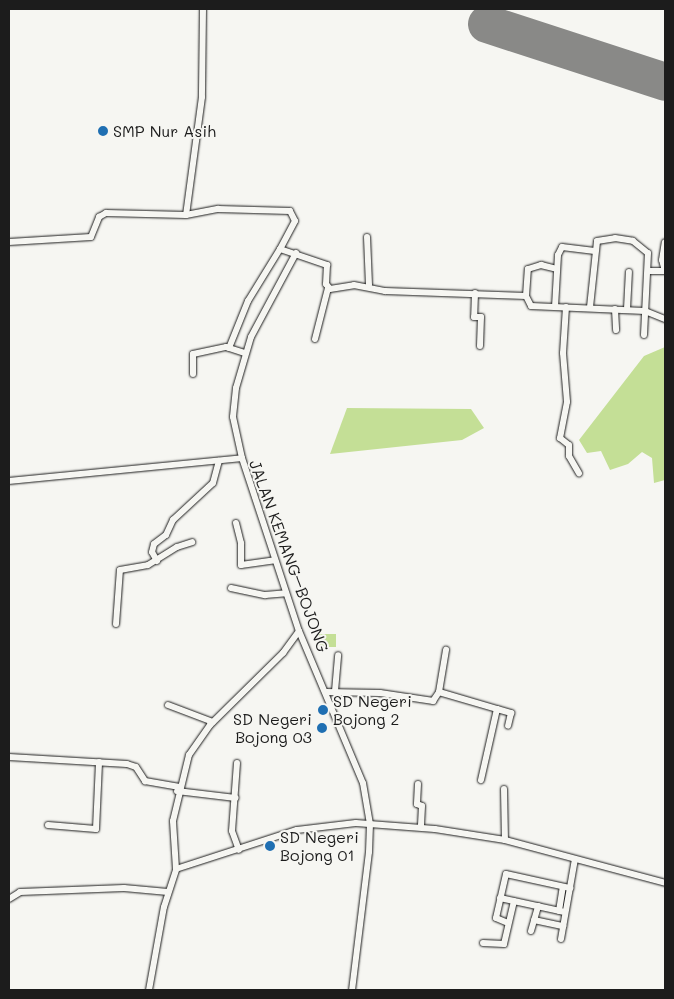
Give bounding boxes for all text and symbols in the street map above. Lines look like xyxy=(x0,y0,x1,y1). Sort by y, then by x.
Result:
place label: SMP Nur Asih xyxy=(113,121,216,141)
marker: SMP Nur Asih xyxy=(97,125,109,137)
street label: JALAN KEMANG–BOJONG xyxy=(245,457,333,655)
place label: SD Negeri Bojong 2 xyxy=(333,691,412,729)
marker: SD Negeri Bojong 2 xyxy=(317,704,329,716)
place label: SD Negeri Bojong 03 xyxy=(233,709,312,747)
marker: SD Negeri Bojong 03 xyxy=(316,722,328,734)
place label: SD Negeri Bojong 01 xyxy=(280,827,359,865)
marker: SD Negeri Bojong 01 xyxy=(264,840,276,852)

